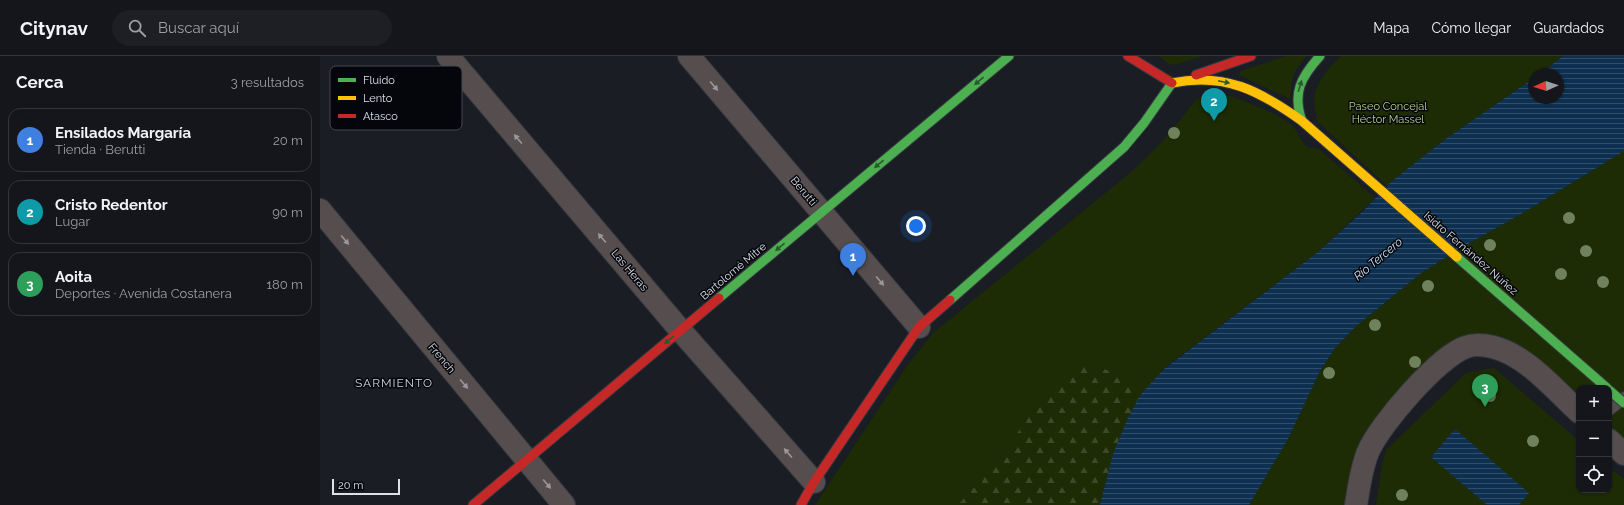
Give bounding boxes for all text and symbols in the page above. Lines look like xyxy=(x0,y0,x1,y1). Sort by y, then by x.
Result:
search box xyxy=(112,10,392,46)
text: Citynav xyxy=(20,17,88,39)
icon: search xyxy=(126,17,148,39)
text: Buscar aquí xyxy=(158,19,239,37)
text: Mapa xyxy=(1373,20,1409,36)
text: Cómo llegar xyxy=(1431,20,1511,36)
text: Guardados xyxy=(1533,20,1604,36)
legend xyxy=(330,66,462,130)
north arrow xyxy=(1528,68,1564,104)
text: Cerca xyxy=(16,72,64,92)
text: Fluido xyxy=(363,74,395,87)
text: 3 resultados xyxy=(231,75,304,90)
one-way arrow xyxy=(974,76,985,85)
one-way arrow xyxy=(1218,79,1230,85)
one-way arrow xyxy=(1297,80,1303,92)
one-way arrow xyxy=(709,81,718,90)
pin: 2 xyxy=(1201,88,1227,121)
text: Lento xyxy=(363,92,393,105)
park label: Paseo Concejal Héctor Massel xyxy=(1349,100,1427,126)
text: Atasco xyxy=(363,110,398,123)
text: Ensilados Margaría xyxy=(55,124,191,142)
text: 1 xyxy=(27,133,33,148)
text: 20 m xyxy=(273,133,303,148)
one-way arrow xyxy=(514,134,523,144)
text: Tienda · Berutti xyxy=(55,142,145,157)
one-way arrow xyxy=(874,159,885,168)
street label: Berutti xyxy=(788,174,820,209)
text: Cristo Redentor xyxy=(55,196,168,214)
text: 2 xyxy=(26,205,34,220)
text: 90 m xyxy=(272,205,303,220)
street label: Isidro Fernández Núñez xyxy=(1421,209,1521,298)
text: Lugar xyxy=(55,214,90,229)
your location xyxy=(906,216,926,236)
one-way arrow xyxy=(598,233,607,244)
one-way arrow xyxy=(340,235,349,246)
water label: Río Tercero xyxy=(1351,235,1405,283)
street label: Bartolomé Mitre xyxy=(698,240,769,303)
one-way arrow xyxy=(774,243,785,252)
pin: 1 xyxy=(840,243,866,276)
street label: Las Heras xyxy=(609,247,651,294)
text: Aoita xyxy=(55,268,92,286)
one-way arrow xyxy=(875,275,884,286)
text: 3 xyxy=(26,277,34,292)
text: 180 m xyxy=(267,277,303,292)
text: Deportes · Avenida Costanera xyxy=(55,286,232,301)
one-way arrow xyxy=(664,336,675,345)
street label: French xyxy=(425,341,458,376)
pin: 3 xyxy=(1472,374,1498,407)
district label: SARMIENTO xyxy=(355,376,433,390)
one-way arrow xyxy=(459,378,468,389)
map controls xyxy=(1576,385,1612,493)
button: + xyxy=(1576,385,1612,421)
button: − xyxy=(1576,421,1612,457)
one-way arrow xyxy=(784,448,793,458)
button: locate xyxy=(1576,457,1612,493)
scale bar xyxy=(332,477,400,496)
one-way arrow xyxy=(542,478,551,489)
text: 20 m xyxy=(338,479,363,492)

